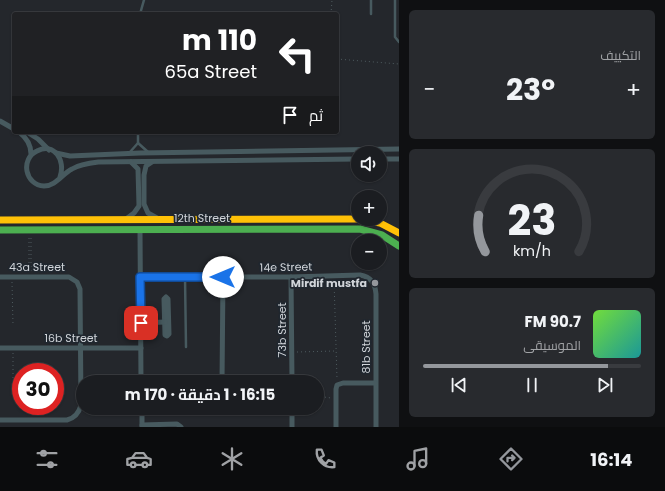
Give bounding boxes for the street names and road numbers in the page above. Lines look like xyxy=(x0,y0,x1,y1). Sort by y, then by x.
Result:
street label: 12th Street xyxy=(174,210,230,226)
street label: 43a Street xyxy=(9,259,65,275)
street label: 14e Street xyxy=(260,259,312,275)
street label: 73b Street xyxy=(274,302,290,358)
street label: 81b Street xyxy=(358,320,374,374)
street label: 16b Street xyxy=(44,330,98,346)

